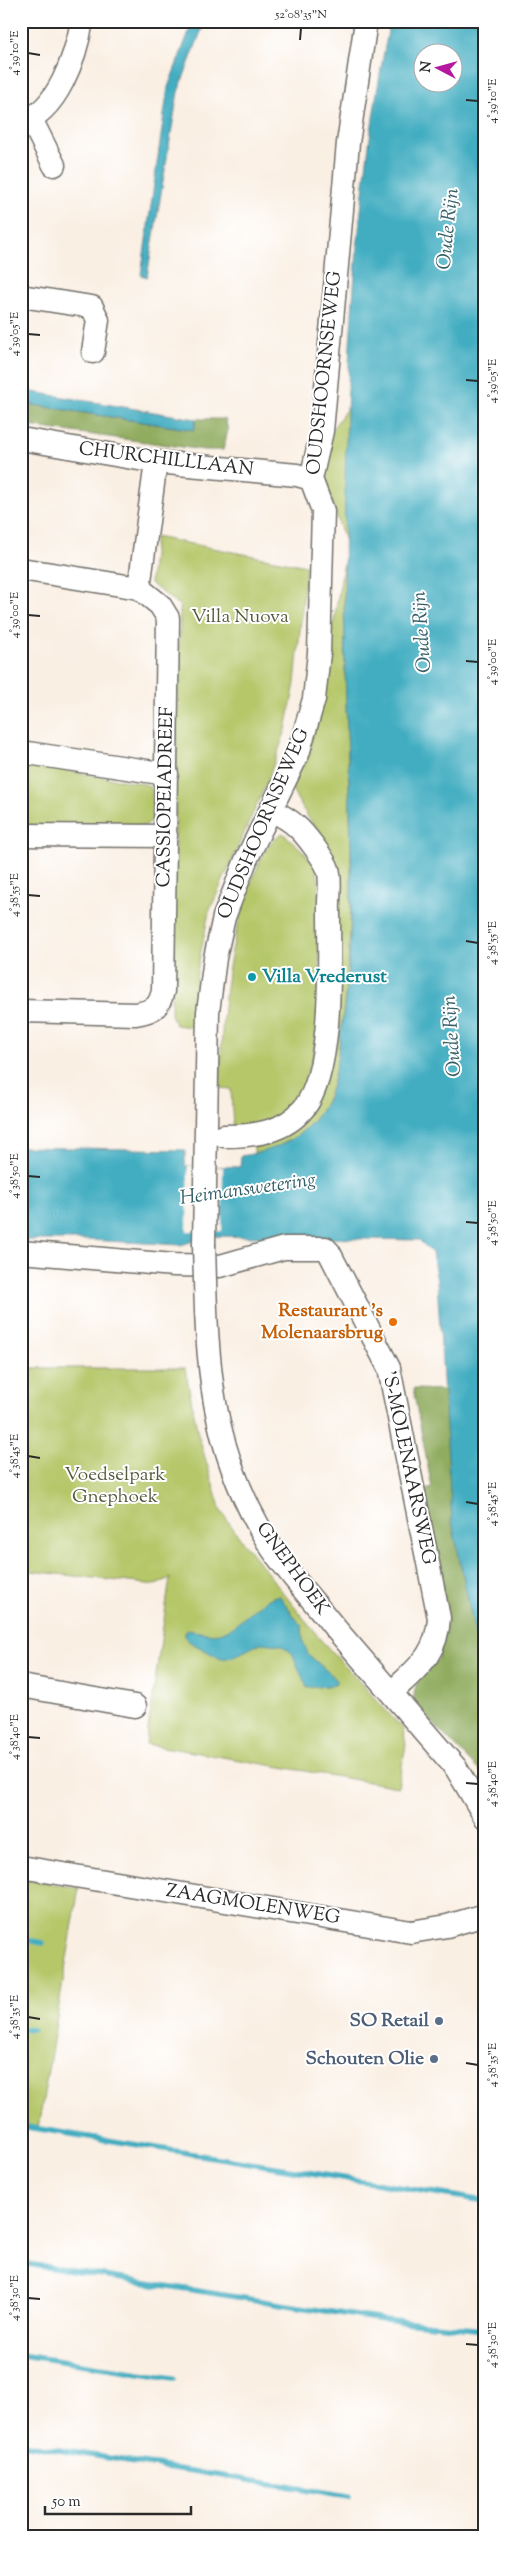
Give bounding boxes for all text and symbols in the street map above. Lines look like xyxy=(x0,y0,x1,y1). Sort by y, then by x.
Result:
text: 52°08'35"N xyxy=(274,6,327,24)
text: 4°39'10"E xyxy=(6,30,24,75)
north arrow xyxy=(414,42,464,92)
text: N xyxy=(417,60,438,73)
text: 4°39'10"E xyxy=(484,78,502,123)
water label: Oude Rijn xyxy=(430,186,468,271)
street label: OUDSHOORNSEWEG xyxy=(301,270,349,476)
text: 4°39'05"E xyxy=(6,311,24,356)
text: 4°39'05"E xyxy=(484,358,502,403)
street label: CHURCHILLLAAN xyxy=(77,436,255,484)
water label: Oude Rijn xyxy=(406,590,440,674)
text: 4°39'00"E xyxy=(6,591,24,638)
park label: Villa Nuova xyxy=(191,604,289,631)
text: 4°39'00"E xyxy=(484,638,502,685)
street label: CASSIOPEIADREEF xyxy=(151,706,181,888)
street label: OUDSHOORNSEWEG xyxy=(211,724,317,924)
text: 4°38'55"E xyxy=(6,872,24,917)
text: 4°38'55"E xyxy=(484,920,502,965)
place label: Villa Vrederust xyxy=(262,964,387,991)
marker: Villa Vrederust xyxy=(246,971,258,983)
water label: Oude Rijn xyxy=(436,994,470,1078)
text: 4°38'50"E xyxy=(6,1152,24,1199)
water label: Heimanswetering xyxy=(178,1166,318,1214)
text: 4°38'50"E xyxy=(484,1199,502,1246)
place label: Restaurant 's Molenaarsbrug xyxy=(261,1298,384,1347)
marker: Restaurant 's Molenaarsbrug xyxy=(387,1316,399,1328)
street label: 'S-MOLENAARSWEG xyxy=(374,1369,442,1567)
text: 4°38'45"E xyxy=(6,1433,24,1478)
park label: Voedselpark Gnephoek xyxy=(64,1462,166,1511)
text: 4°38'45"E xyxy=(484,1481,502,1526)
street label: GNEPHOEK xyxy=(249,1517,335,1621)
text: 4°38'40"E xyxy=(6,1713,24,1760)
text: 4°38'40"E xyxy=(484,1760,502,1807)
street label: ZAAGMOLENWEG xyxy=(164,1878,342,1932)
text: 4°38'35"E xyxy=(6,1994,24,2039)
place label: SO Retail xyxy=(350,2008,430,2035)
marker: SO Retail xyxy=(433,2015,445,2027)
text: 4°38'35"E xyxy=(484,2042,502,2087)
place label: Schouten Olie xyxy=(306,2046,424,2073)
marker: Schouten Olie xyxy=(428,2053,440,2065)
text: 4°38'30"E xyxy=(6,2274,24,2321)
text: 4°38'30"E xyxy=(484,2321,502,2368)
scale bar xyxy=(45,2483,191,2515)
text: 50 m xyxy=(51,2492,81,2513)

